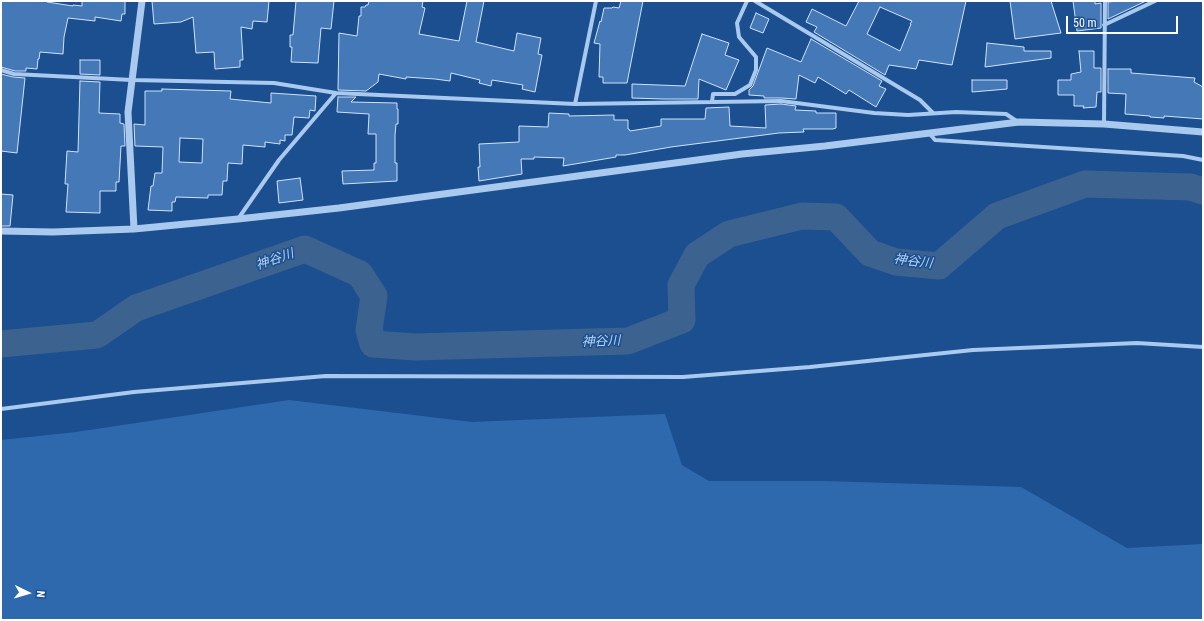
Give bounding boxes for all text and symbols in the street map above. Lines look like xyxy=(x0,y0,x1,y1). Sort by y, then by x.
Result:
scale bar xyxy=(1068,8,1180,34)
text: 50 m xyxy=(1073,16,1097,30)
water label: 神谷川 xyxy=(254,246,296,274)
water label: 神谷川 xyxy=(893,252,933,272)
water label: 神谷川 xyxy=(581,334,621,350)
north arrow xyxy=(8,573,48,613)
text: N xyxy=(34,590,47,598)

